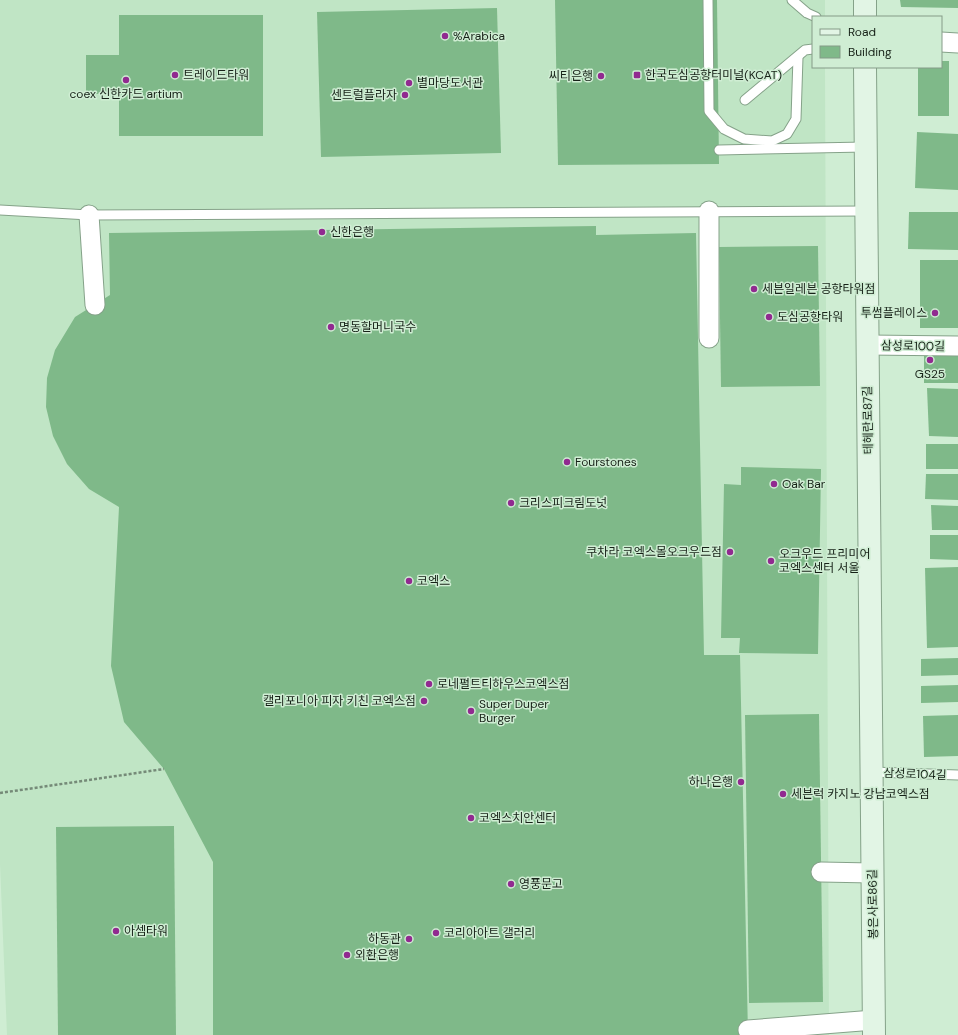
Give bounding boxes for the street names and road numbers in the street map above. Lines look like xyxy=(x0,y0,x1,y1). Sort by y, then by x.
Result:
street label: 삼성로100길 xyxy=(881,337,945,355)
street label: 테헤란로87길 xyxy=(859,386,877,454)
street label: 삼성로104길 xyxy=(883,765,947,783)
street label: 봉은사로86길 xyxy=(864,869,882,939)

